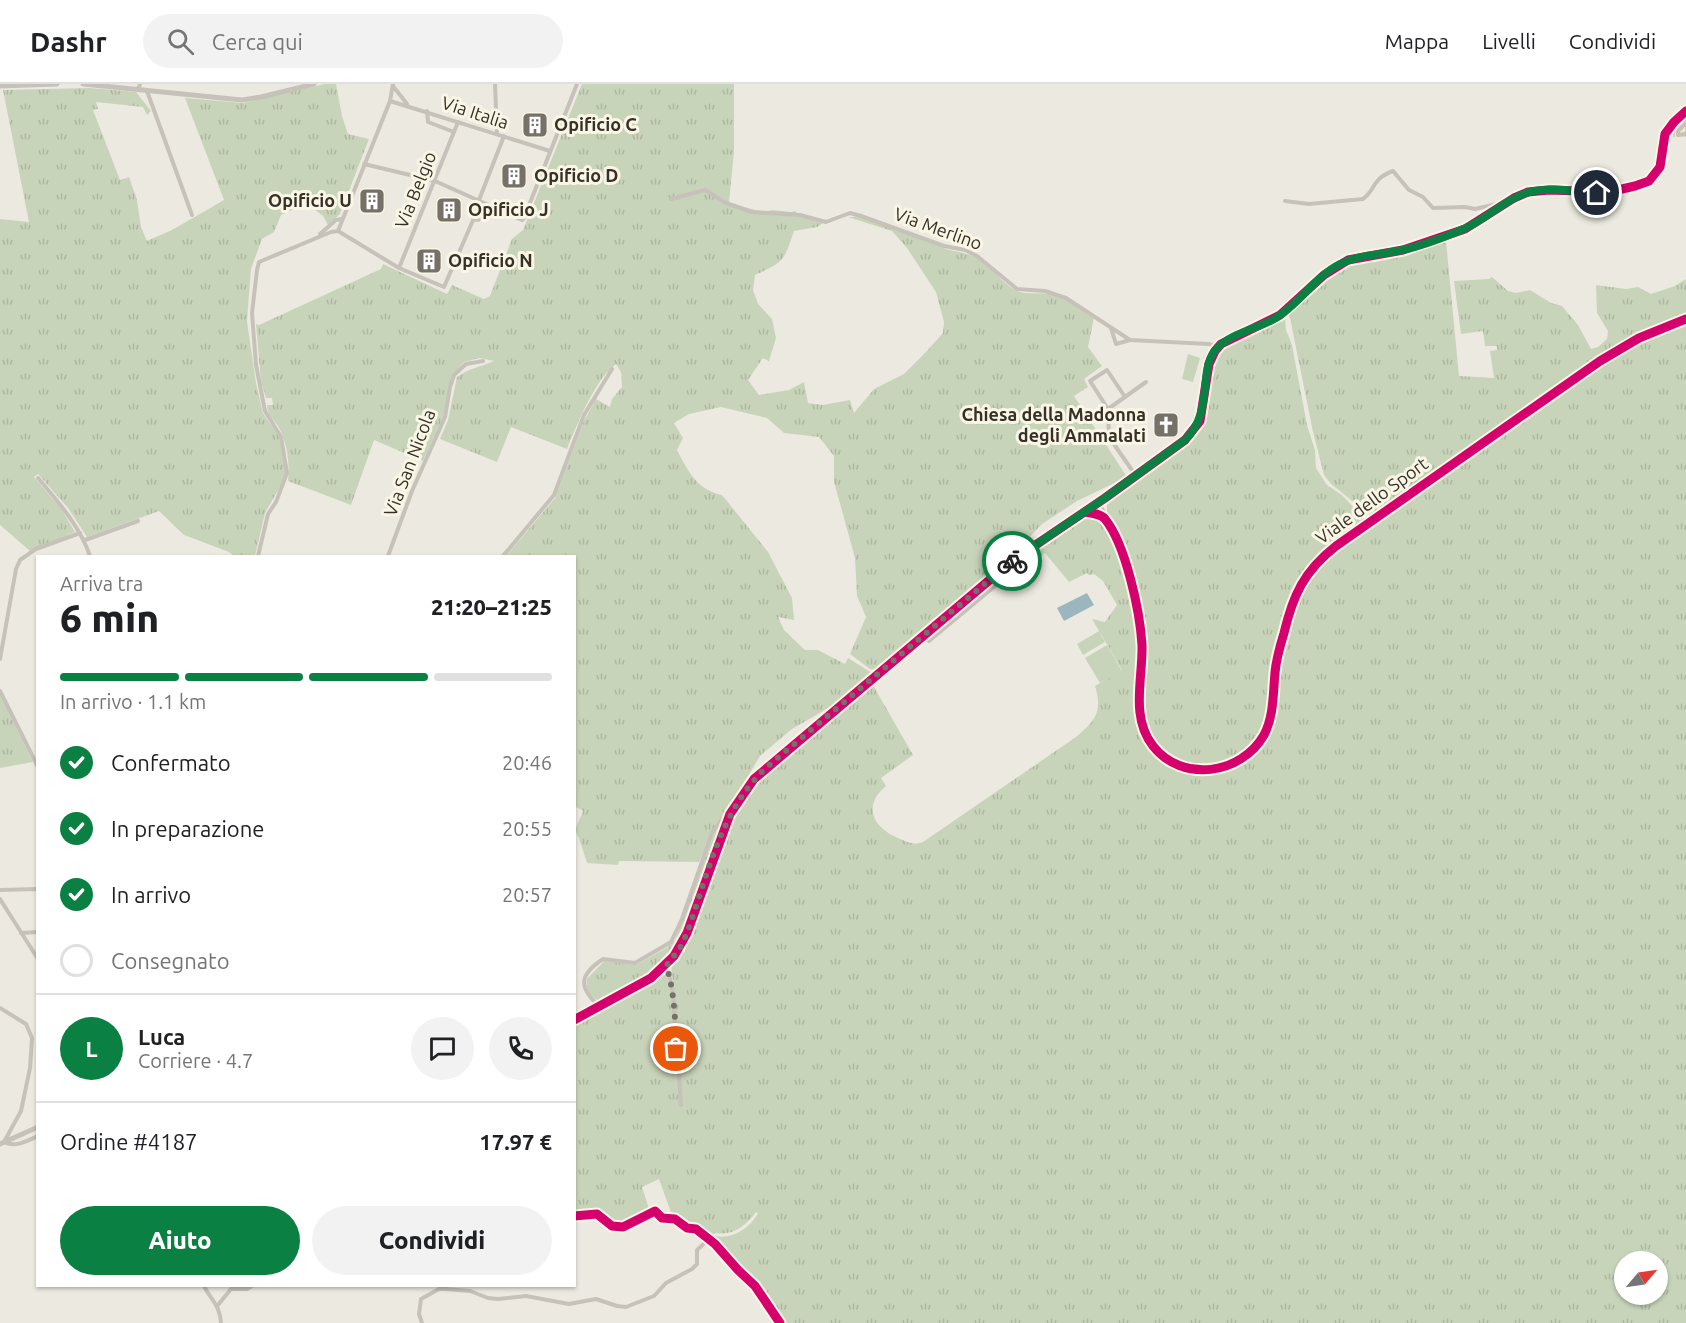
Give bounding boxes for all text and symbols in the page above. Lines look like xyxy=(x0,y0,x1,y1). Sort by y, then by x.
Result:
search box xyxy=(143,14,563,68)
icon: search xyxy=(164,25,197,58)
text: Dashr xyxy=(30,26,107,57)
text: Cerca qui xyxy=(212,29,303,54)
text: Mappa xyxy=(1385,29,1449,53)
text: Livelli xyxy=(1482,29,1536,53)
text: Condividi xyxy=(1569,29,1656,53)
street label: Via Italia xyxy=(439,92,511,132)
building icon: Opificio C xyxy=(520,110,550,140)
place label: Opificio C xyxy=(554,114,637,134)
street label: Via Belgio xyxy=(391,148,440,231)
building icon: Opificio D xyxy=(499,161,529,191)
place label: Opificio D xyxy=(534,165,618,185)
pin xyxy=(1571,167,1622,218)
icon: home xyxy=(1580,176,1613,209)
building icon: Opificio U xyxy=(357,186,387,216)
place label: Opificio U xyxy=(268,190,352,210)
building icon: Opificio J xyxy=(434,195,464,225)
place label: Opificio J xyxy=(468,199,549,219)
street label: Via Merlino xyxy=(892,203,985,253)
building icon: Opificio N xyxy=(414,246,444,276)
place label: Opificio N xyxy=(448,250,533,270)
place label: Chiesa della Madonna degli Ammalati xyxy=(962,404,1146,445)
street label: Via San Nicola xyxy=(379,406,439,519)
church icon: Chiesa della Madonna degli Ammalati xyxy=(1151,410,1181,440)
street label: Viale dello Sport xyxy=(1312,453,1431,547)
courier xyxy=(982,531,1042,591)
icon: bike xyxy=(996,545,1029,578)
text: Arriva tra xyxy=(60,572,143,595)
text: 21:20–21:25 xyxy=(431,594,552,619)
text: 6 min xyxy=(60,596,159,639)
text: In arrivo · 1.1 km xyxy=(60,690,206,713)
icon: check xyxy=(60,746,93,779)
text: Confermato xyxy=(111,750,231,775)
text: 20:46 xyxy=(502,751,552,774)
icon: check xyxy=(60,812,93,845)
text: In preparazione xyxy=(111,816,264,841)
text: 20:55 xyxy=(502,817,552,840)
icon: check xyxy=(60,878,93,911)
text: In arrivo xyxy=(111,882,191,907)
text: 20:57 xyxy=(502,883,552,906)
text: Consegnato xyxy=(111,948,230,973)
button: chat xyxy=(411,1017,474,1080)
button: phone xyxy=(489,1017,552,1080)
pin xyxy=(650,1023,701,1074)
text: Luca xyxy=(138,1024,185,1049)
icon: bag xyxy=(659,1032,692,1065)
text: L xyxy=(85,1036,98,1061)
text: Corriere · 4.7 xyxy=(138,1049,253,1072)
text: Ordine #4187 xyxy=(60,1129,197,1154)
text: 17.97 € xyxy=(479,1129,552,1154)
button: Aiuto xyxy=(60,1206,300,1275)
button: Condividi xyxy=(312,1206,552,1275)
north arrow xyxy=(1614,1251,1668,1305)
map controls xyxy=(1614,1251,1668,1305)

